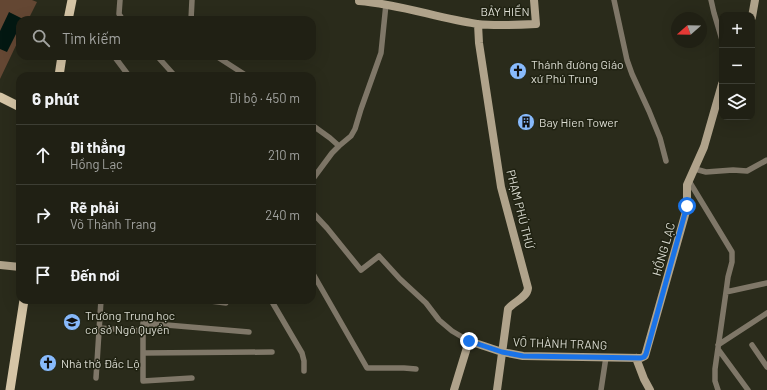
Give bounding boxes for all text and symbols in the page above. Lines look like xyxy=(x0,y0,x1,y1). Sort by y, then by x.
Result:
street label: BẢY HIỀN xyxy=(480,4,530,18)
north arrow xyxy=(671,12,707,48)
map controls xyxy=(719,12,755,120)
button: + xyxy=(719,12,755,48)
search box xyxy=(16,16,316,60)
icon: search xyxy=(30,27,52,49)
text: Tìm kiếm xyxy=(62,29,121,47)
button: − xyxy=(719,48,755,84)
place label: Thánh đường Giáo xứ Phú Trung xyxy=(531,57,623,85)
church icon: Thánh đường Giáo xứ Phú Trung xyxy=(508,61,528,81)
button: layers xyxy=(719,84,755,120)
text: 6 phút xyxy=(32,88,79,108)
text: Đi bộ · 450 m xyxy=(229,90,300,106)
building icon: Bay Hien Tower xyxy=(516,112,536,132)
place label: Bay Hien Tower xyxy=(539,115,619,129)
text: Đi thẳng xyxy=(70,138,125,156)
icon: ahead xyxy=(32,144,54,166)
text: 210 m xyxy=(268,147,300,163)
text: Hồng Lạc xyxy=(70,156,123,172)
street label: PHẠM PHÚ THỨ xyxy=(504,168,538,251)
route start xyxy=(678,197,696,215)
text: Rẽ phải xyxy=(70,198,119,216)
icon: right xyxy=(32,204,54,226)
text: 240 m xyxy=(265,207,300,223)
text: Võ Thành Trang xyxy=(70,216,156,232)
street label: HỒNG LẠC xyxy=(649,221,677,277)
icon: arrive xyxy=(32,264,54,286)
text: Đến nơi xyxy=(70,266,120,284)
place label: Trường Trung học cơ sở Ngô Quyền xyxy=(85,308,175,336)
school or university icon: Trường Trung học cơ sở Ngô Quyền xyxy=(62,312,82,332)
route end xyxy=(460,332,478,350)
street label: VÕ THÀNH TRANG xyxy=(513,334,607,352)
church icon: Nhà thờ Đắc Lộ xyxy=(38,353,58,373)
place label: Nhà thờ Đắc Lộ xyxy=(61,356,140,370)

